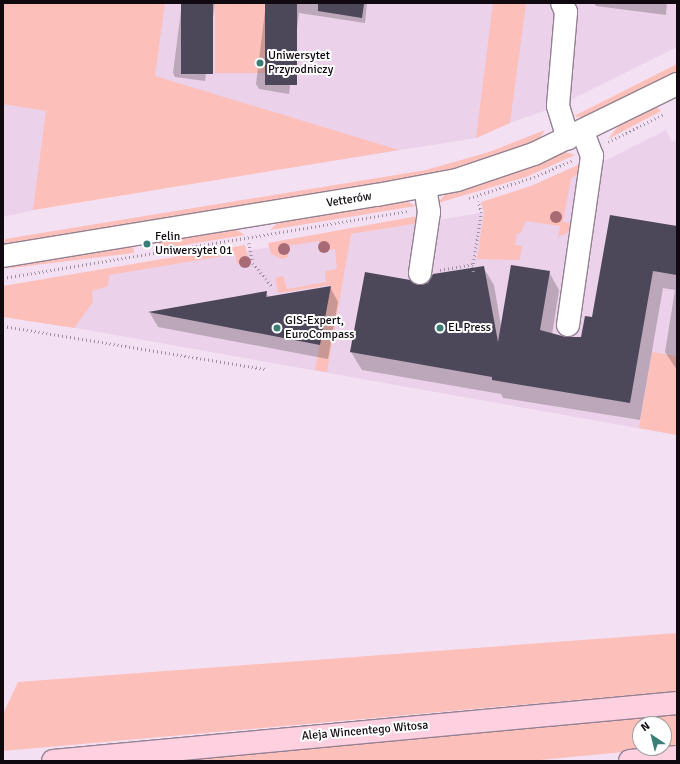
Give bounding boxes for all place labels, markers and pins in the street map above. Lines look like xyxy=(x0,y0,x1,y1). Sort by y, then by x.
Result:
place label: Uniwersytet Przyrodniczy xyxy=(268,49,333,77)
marker: Uniwersytet Przyrodniczy xyxy=(255,58,265,68)
place label: Felin Uniwersytet 01 xyxy=(155,230,233,258)
marker: Felin Uniwersytet 01 xyxy=(142,239,152,249)
place label: GIS-Expert, EuroCompass xyxy=(285,314,355,342)
place label: EL Press xyxy=(448,321,491,335)
marker: GIS-Expert, EuroCompass xyxy=(272,323,282,333)
marker: EL Press xyxy=(435,323,445,333)

